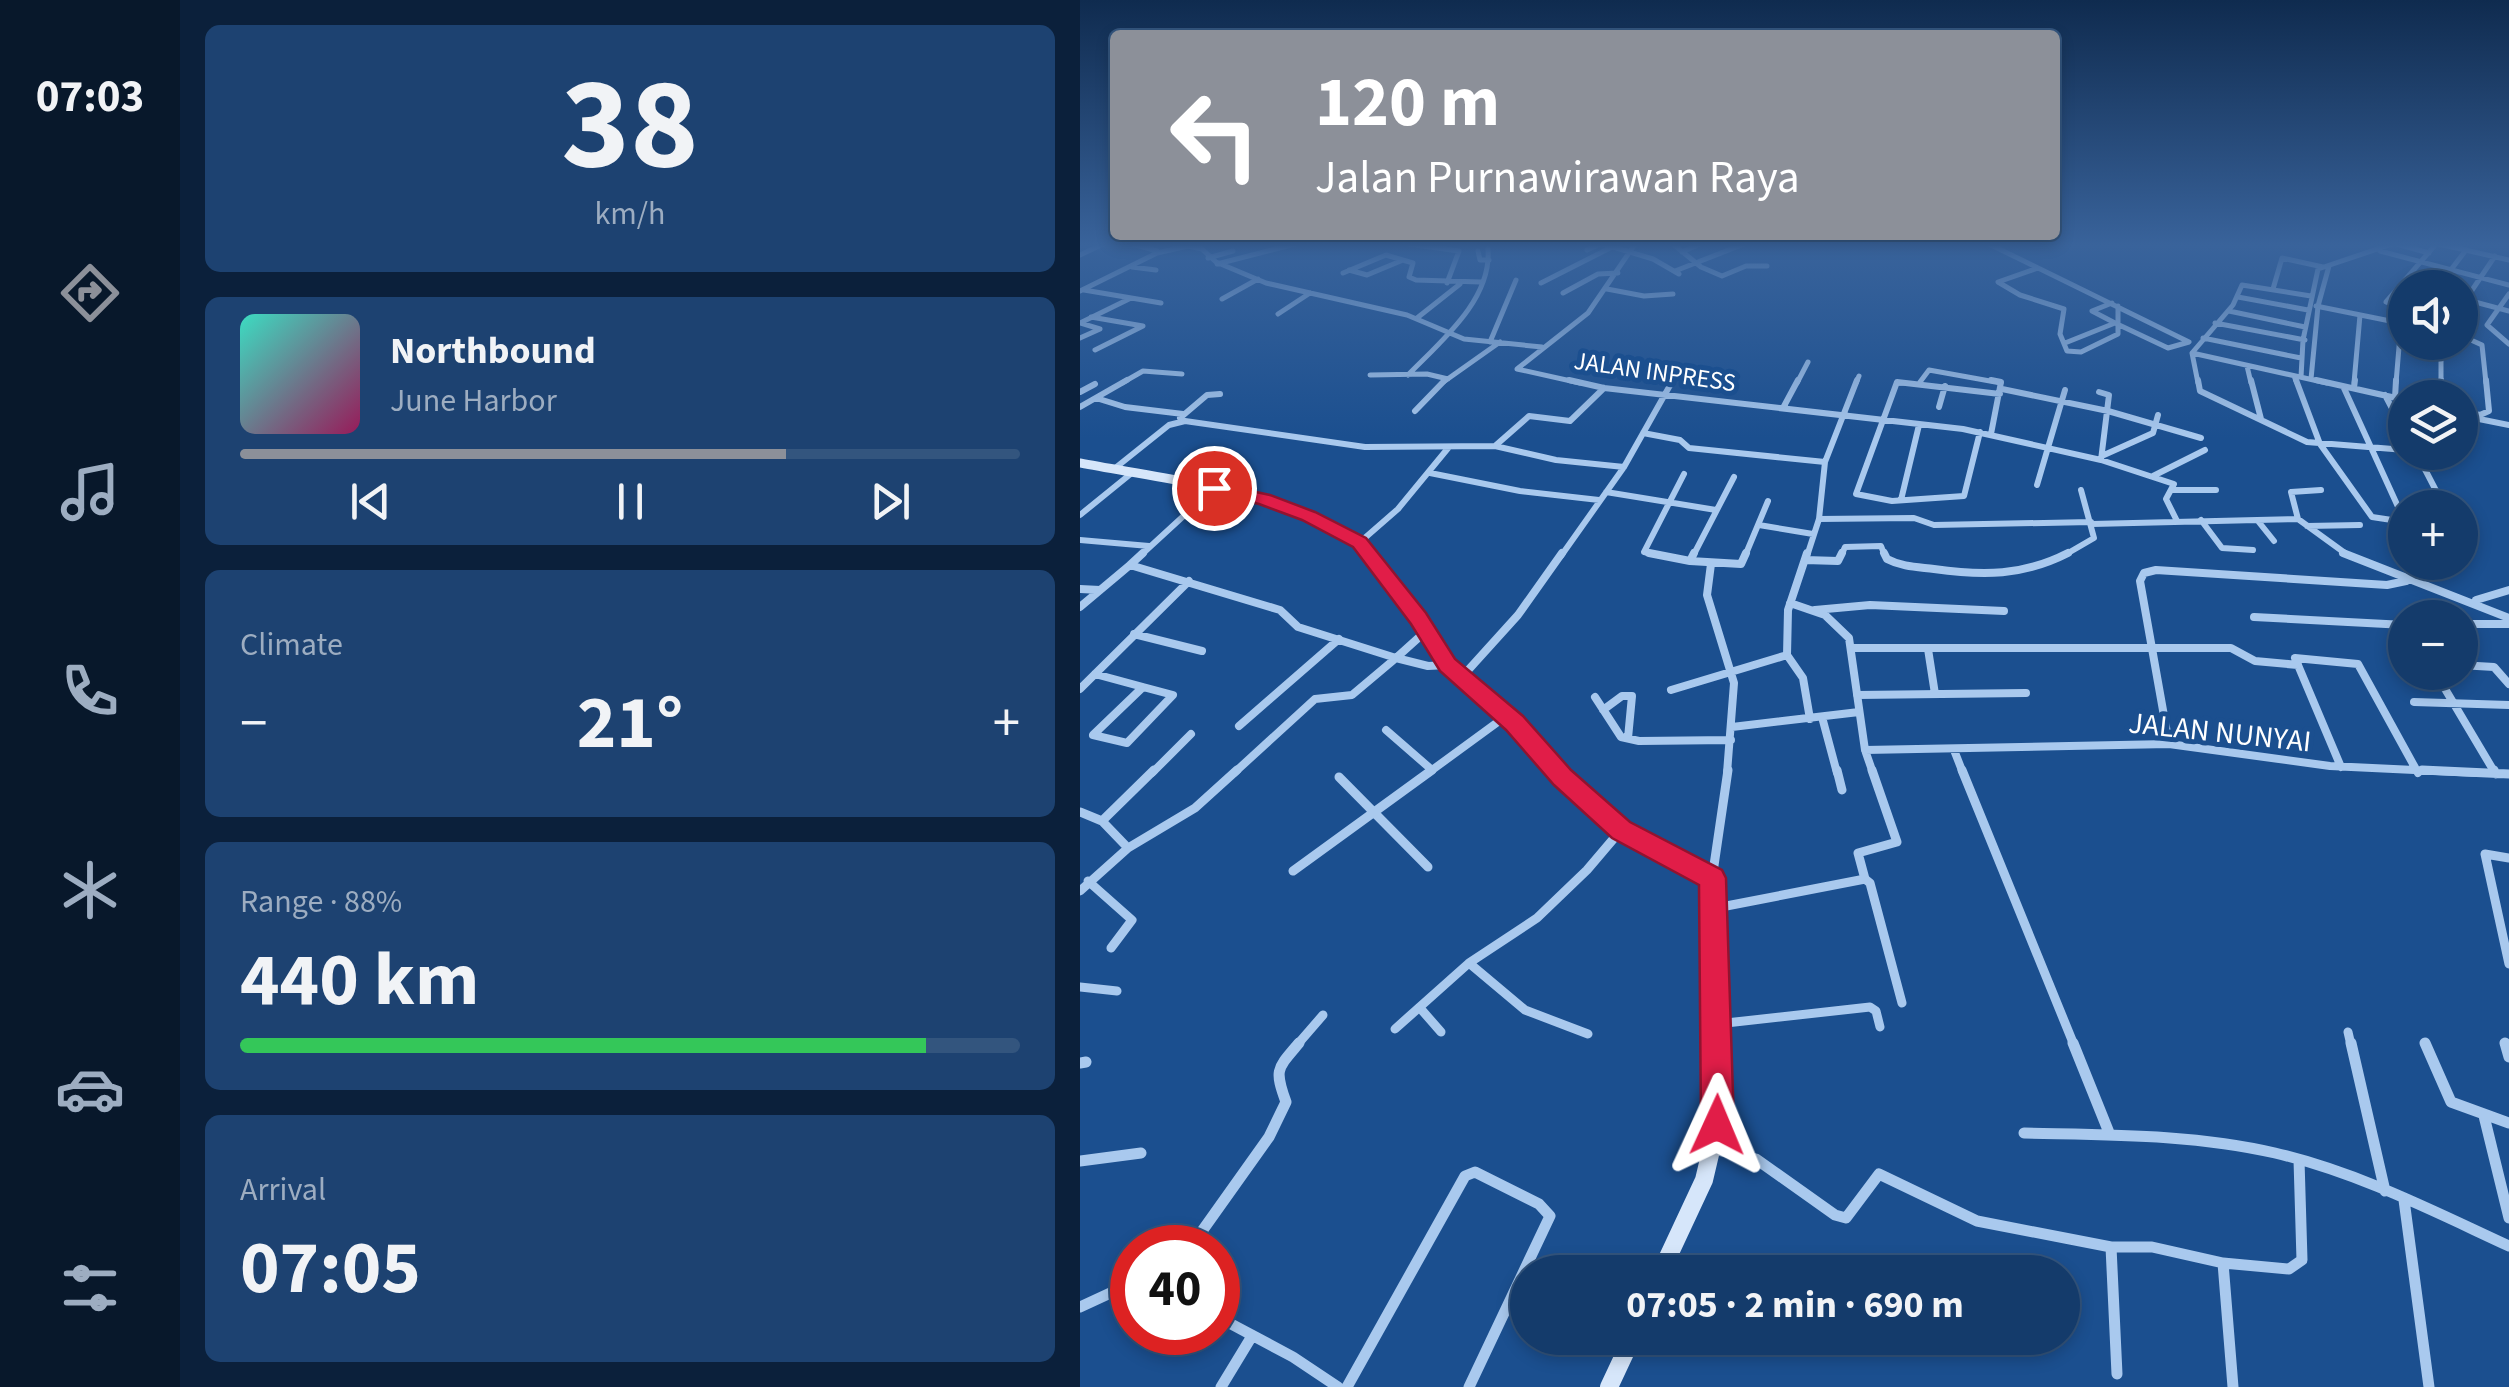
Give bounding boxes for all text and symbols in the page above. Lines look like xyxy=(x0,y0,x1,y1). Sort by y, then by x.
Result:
text: 38 xyxy=(561,33,699,218)
text: 120 m xyxy=(1315,53,1500,153)
text: 07:03 xyxy=(36,65,144,129)
icon: left xyxy=(1150,70,1280,200)
text: Jalan Purnawirawan Raya xyxy=(1315,146,1800,210)
text: km/h xyxy=(595,191,665,237)
icon: directions xyxy=(55,258,125,328)
map controls xyxy=(2388,270,2478,690)
button: sound xyxy=(2388,270,2478,360)
text: Northbound xyxy=(390,324,596,378)
street label: JALAN INPRESS xyxy=(1572,343,1738,401)
text: June Harbor xyxy=(390,378,557,424)
button: layers xyxy=(2388,380,2478,470)
pin xyxy=(1172,446,1257,531)
icon: music xyxy=(55,457,125,527)
icon: arrive xyxy=(1187,461,1242,516)
icon: previous xyxy=(343,474,398,529)
icon: pause xyxy=(603,474,658,529)
icon: next xyxy=(863,474,918,529)
button: + xyxy=(2388,490,2478,580)
button: − xyxy=(2388,600,2478,690)
text: Climate xyxy=(240,622,343,668)
icon: phone xyxy=(55,656,125,726)
text: 21° xyxy=(577,670,683,777)
text: − xyxy=(240,685,267,763)
text: + xyxy=(993,685,1020,763)
street label: JALAN NUNYAI xyxy=(2127,702,2313,763)
icon: climate xyxy=(55,855,125,925)
text: Range · 88% xyxy=(240,879,402,925)
text: 440 km xyxy=(240,927,479,1034)
icon: car xyxy=(55,1054,125,1124)
position arrow xyxy=(1665,1073,1769,1177)
text: Arrival xyxy=(240,1167,326,1213)
text: 07:05 xyxy=(240,1215,421,1322)
speed limit sign: 40 xyxy=(1110,1225,1240,1355)
icon: filters xyxy=(55,1253,125,1323)
text: 07:05 · 2 min · 690 m xyxy=(1626,1278,1964,1332)

